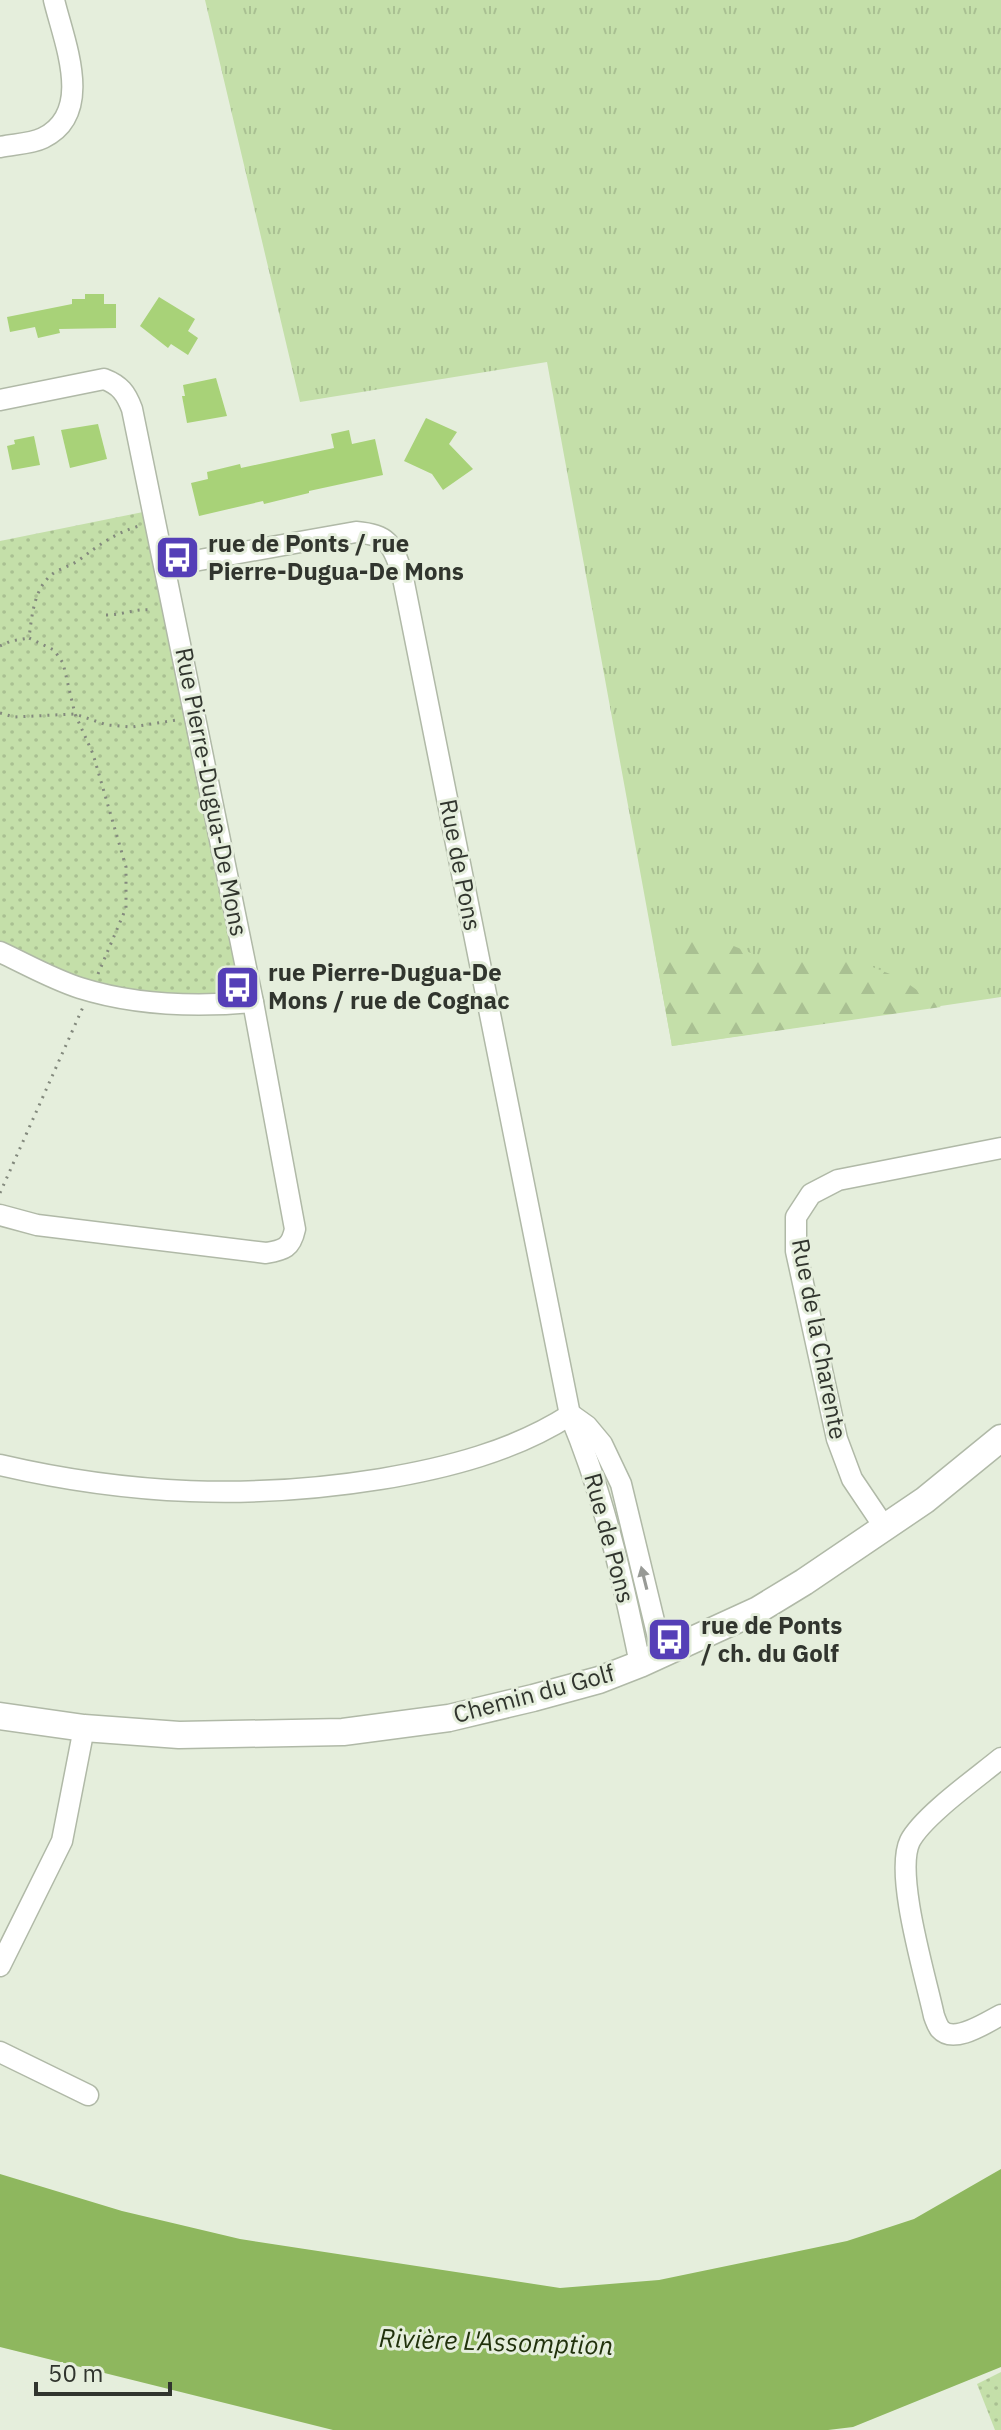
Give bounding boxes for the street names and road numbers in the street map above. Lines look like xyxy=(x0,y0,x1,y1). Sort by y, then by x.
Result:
street label: Rue Pierre-Dugua-De Mons xyxy=(168,645,256,939)
street label: Rue de Pons xyxy=(433,796,489,933)
street label: Rue de la Charente xyxy=(785,1236,855,1442)
street label: Rue de Pons xyxy=(577,1469,643,1606)
street label: Chemin du Golf xyxy=(450,1656,618,1730)

